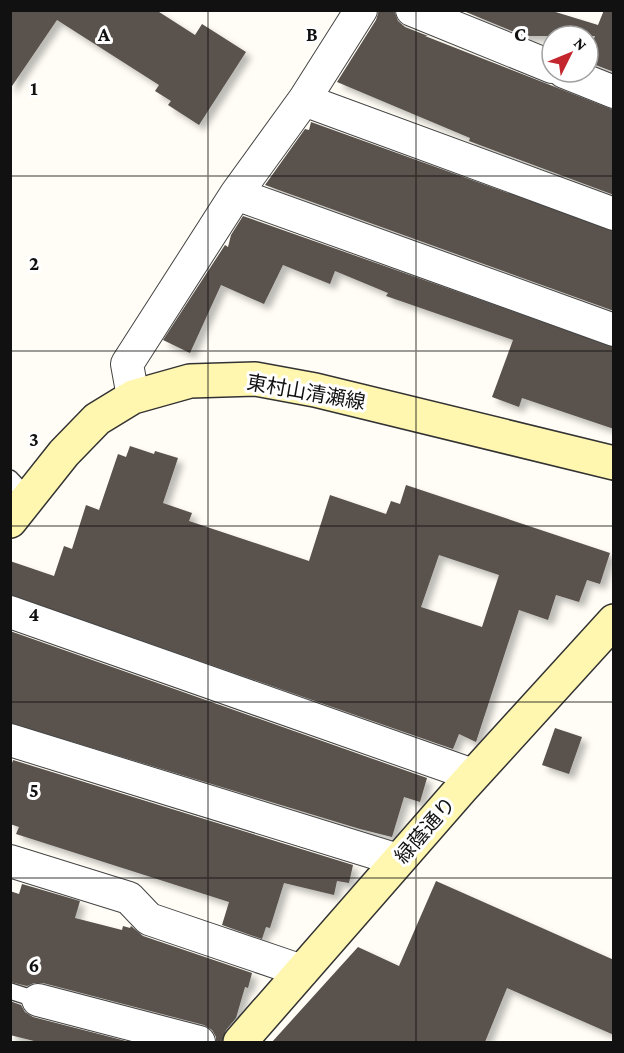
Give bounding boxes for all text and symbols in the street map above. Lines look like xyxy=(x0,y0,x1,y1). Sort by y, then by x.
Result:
text: A xyxy=(97,23,111,45)
text: B xyxy=(306,23,318,45)
text: C xyxy=(514,23,526,45)
north arrow xyxy=(540,24,600,84)
text: N xyxy=(571,34,591,54)
text: 1 xyxy=(30,77,38,99)
text: 2 xyxy=(29,252,39,274)
street label: 東村山清瀬線 xyxy=(245,371,367,413)
text: 3 xyxy=(29,428,39,450)
text: 4 xyxy=(29,603,40,625)
text: 5 xyxy=(29,779,39,801)
street label: 緑蔭通り xyxy=(390,793,460,867)
text: 6 xyxy=(29,954,39,976)

